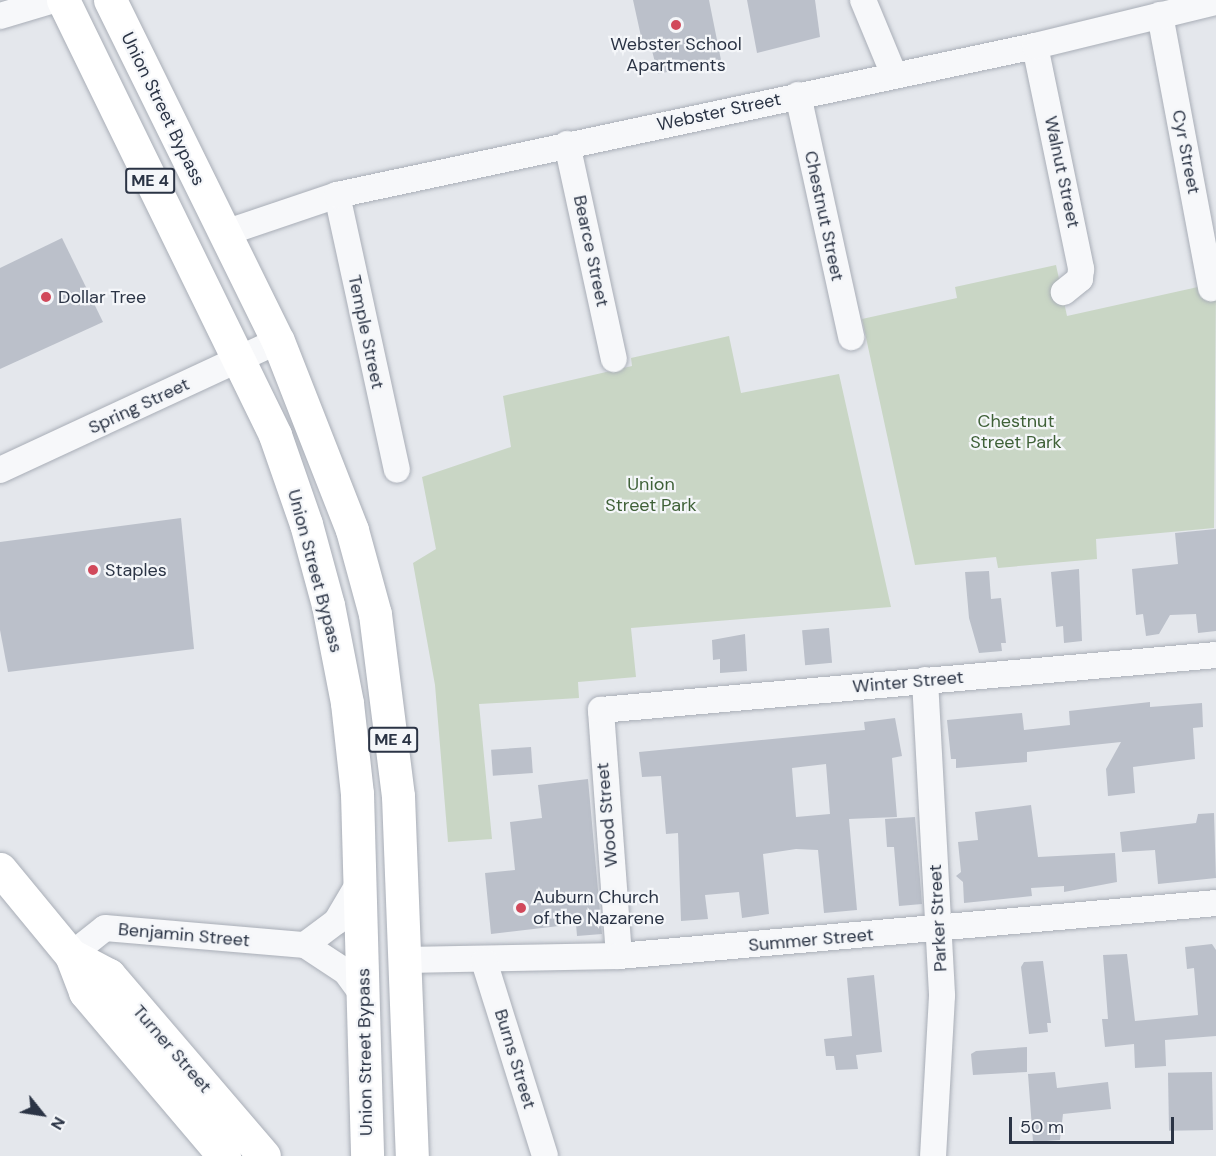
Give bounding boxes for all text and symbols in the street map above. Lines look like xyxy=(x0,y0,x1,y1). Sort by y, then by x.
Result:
marker: Webster School Apartments xyxy=(669,18,683,32)
street label: Union Street Bypass xyxy=(116,29,210,189)
place label: Webster School Apartments xyxy=(610,34,742,76)
street label: Webster Street xyxy=(655,88,783,136)
street label: Cyr Street xyxy=(1167,108,1205,196)
street label: Walnut Street xyxy=(1040,114,1084,230)
street label: Chestnut Street xyxy=(800,149,848,283)
road number: ME 4 xyxy=(124,168,176,194)
street label: Bearce Street xyxy=(569,193,613,309)
street label: Temple Street xyxy=(343,273,389,391)
place label: Dollar Tree xyxy=(58,286,146,308)
marker: Dollar Tree xyxy=(39,290,53,304)
street label: Spring Street xyxy=(85,373,193,439)
park label: Chestnut Street Park xyxy=(970,411,1062,454)
park label: Union Street Park xyxy=(605,474,697,516)
street label: Union Street Bypass xyxy=(283,487,347,655)
place label: Staples xyxy=(105,559,167,581)
marker: Staples xyxy=(86,563,100,577)
street label: Winter Street xyxy=(851,666,965,698)
road number: ME 4 xyxy=(368,727,418,753)
street label: Wood Street xyxy=(592,762,622,868)
street label: Parker Street xyxy=(924,864,952,972)
place label: Auburn Church of the Nazarene xyxy=(533,887,664,930)
marker: Auburn Church of the Nazarene xyxy=(514,901,528,915)
street label: Benjamin Street xyxy=(117,918,251,952)
street label: Summer Street xyxy=(748,924,874,956)
street label: Union Street Bypass xyxy=(353,968,377,1136)
street label: Turner Street xyxy=(128,1001,216,1097)
street label: Burns Street xyxy=(490,1007,540,1111)
north arrow xyxy=(12,1084,72,1144)
scale bar xyxy=(1012,1105,1177,1143)
text: N xyxy=(46,1113,70,1134)
text: 50 m xyxy=(1020,1115,1064,1139)

